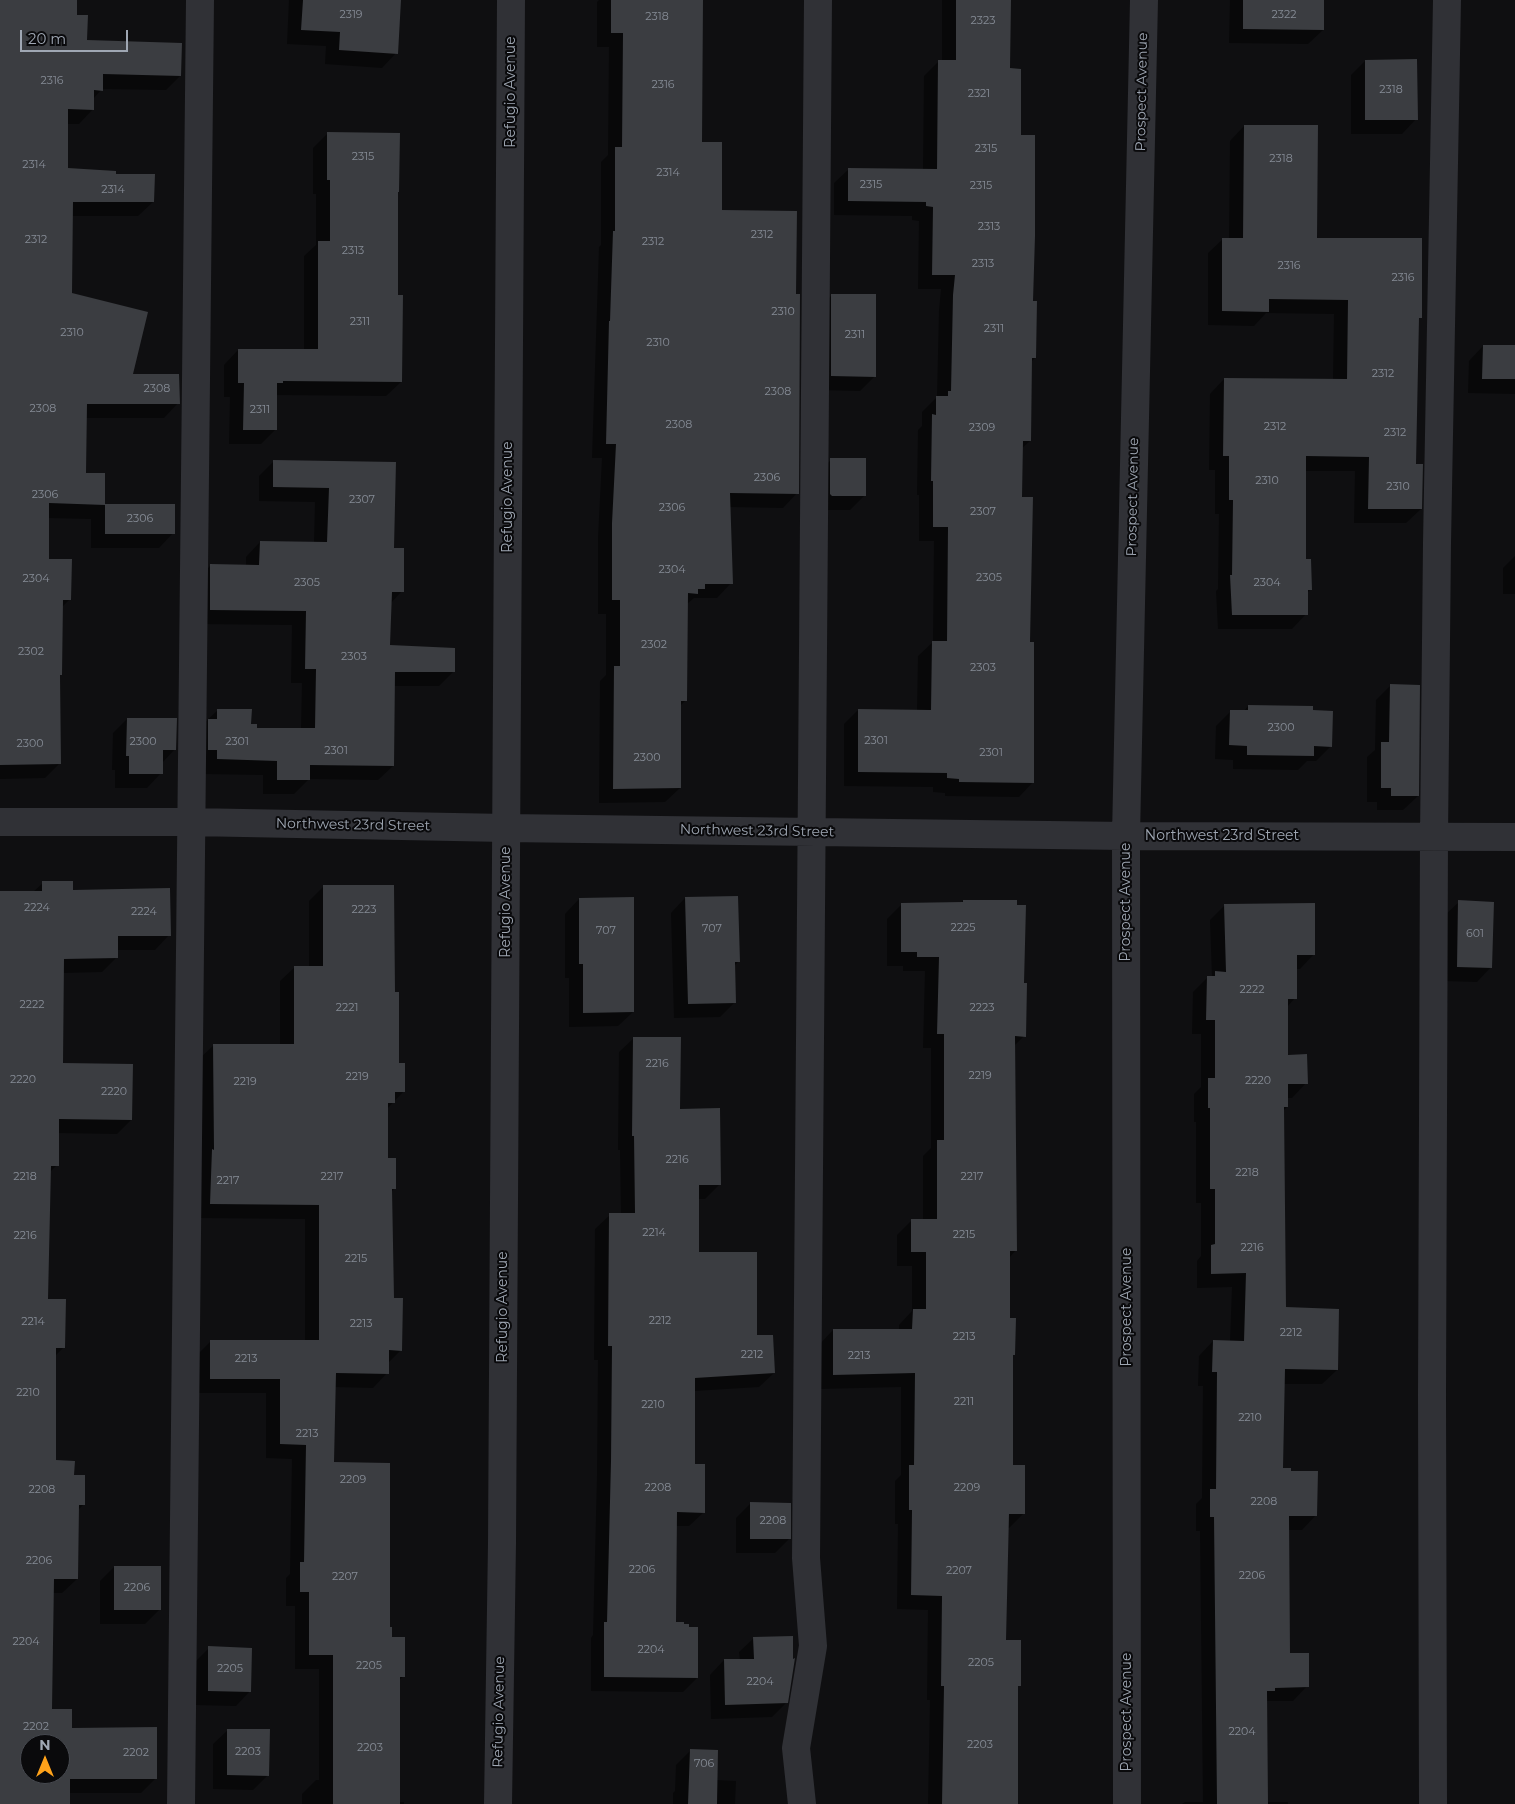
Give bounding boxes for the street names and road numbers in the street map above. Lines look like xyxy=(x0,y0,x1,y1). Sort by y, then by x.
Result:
street label: Prospect Avenue xyxy=(1133,32,1151,152)
street label: Refugio Avenue xyxy=(503,36,519,148)
street label: Prospect Avenue xyxy=(1124,437,1142,557)
street label: Refugio Avenue xyxy=(500,441,516,553)
street label: Northwest 23rd Street xyxy=(276,815,430,835)
street label: Northwest 23rd Street xyxy=(680,821,834,841)
street label: Northwest 23rd Street xyxy=(1145,828,1299,844)
street label: Prospect Avenue xyxy=(1118,843,1134,961)
street label: Refugio Avenue xyxy=(498,846,514,958)
street label: Prospect Avenue xyxy=(1119,1248,1135,1366)
street label: Refugio Avenue xyxy=(495,1251,511,1363)
street label: Prospect Avenue xyxy=(1119,1653,1135,1771)
street label: Refugio Avenue xyxy=(490,1656,508,1768)

